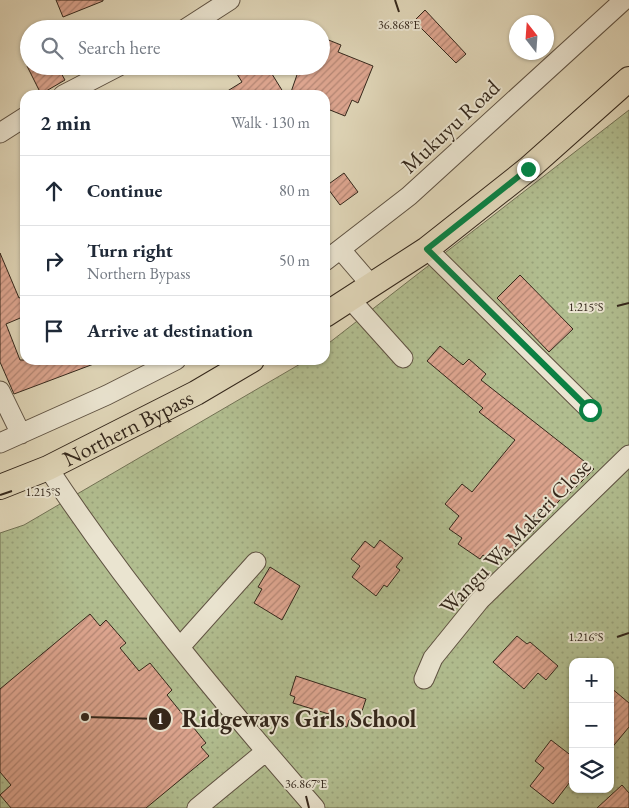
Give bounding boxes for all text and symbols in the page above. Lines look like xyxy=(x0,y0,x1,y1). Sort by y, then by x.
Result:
north arrow xyxy=(509,15,554,60)
text: 36.868°E xyxy=(378,17,420,33)
search box xyxy=(20,20,330,75)
icon: search xyxy=(38,34,66,62)
text: Search here xyxy=(78,35,160,60)
street label: Mukuyu Road xyxy=(395,73,507,180)
text: 2 min xyxy=(40,109,91,136)
text: Walk · 130 m xyxy=(231,112,310,133)
route end xyxy=(517,158,540,181)
icon: ahead xyxy=(40,177,68,205)
text: Continue xyxy=(87,178,162,203)
text: 80 m xyxy=(279,180,310,201)
text: Turn right xyxy=(87,238,173,263)
icon: right xyxy=(40,247,68,275)
text: 50 m xyxy=(279,250,310,271)
text: Northern Bypass xyxy=(87,263,191,284)
text: 1.215°S xyxy=(569,299,604,315)
icon: arrive xyxy=(40,317,68,345)
text: Arrive at destination xyxy=(87,318,253,343)
street label: Northern Bypass xyxy=(58,383,198,473)
route start xyxy=(579,399,602,422)
street label: Wangu Wa Makeri Close xyxy=(433,452,598,621)
text: 1.215°S xyxy=(26,484,61,500)
text: 1.216°S xyxy=(569,629,604,645)
map controls xyxy=(569,658,614,793)
button: + xyxy=(569,658,614,703)
callout: Ridgeways Girls School xyxy=(147,699,427,738)
text: Ridgeways Girls School xyxy=(182,703,416,735)
button: − xyxy=(569,703,614,748)
text: 1 xyxy=(156,709,164,728)
button: layers xyxy=(569,748,614,793)
text: 36.867°E xyxy=(285,776,327,792)

